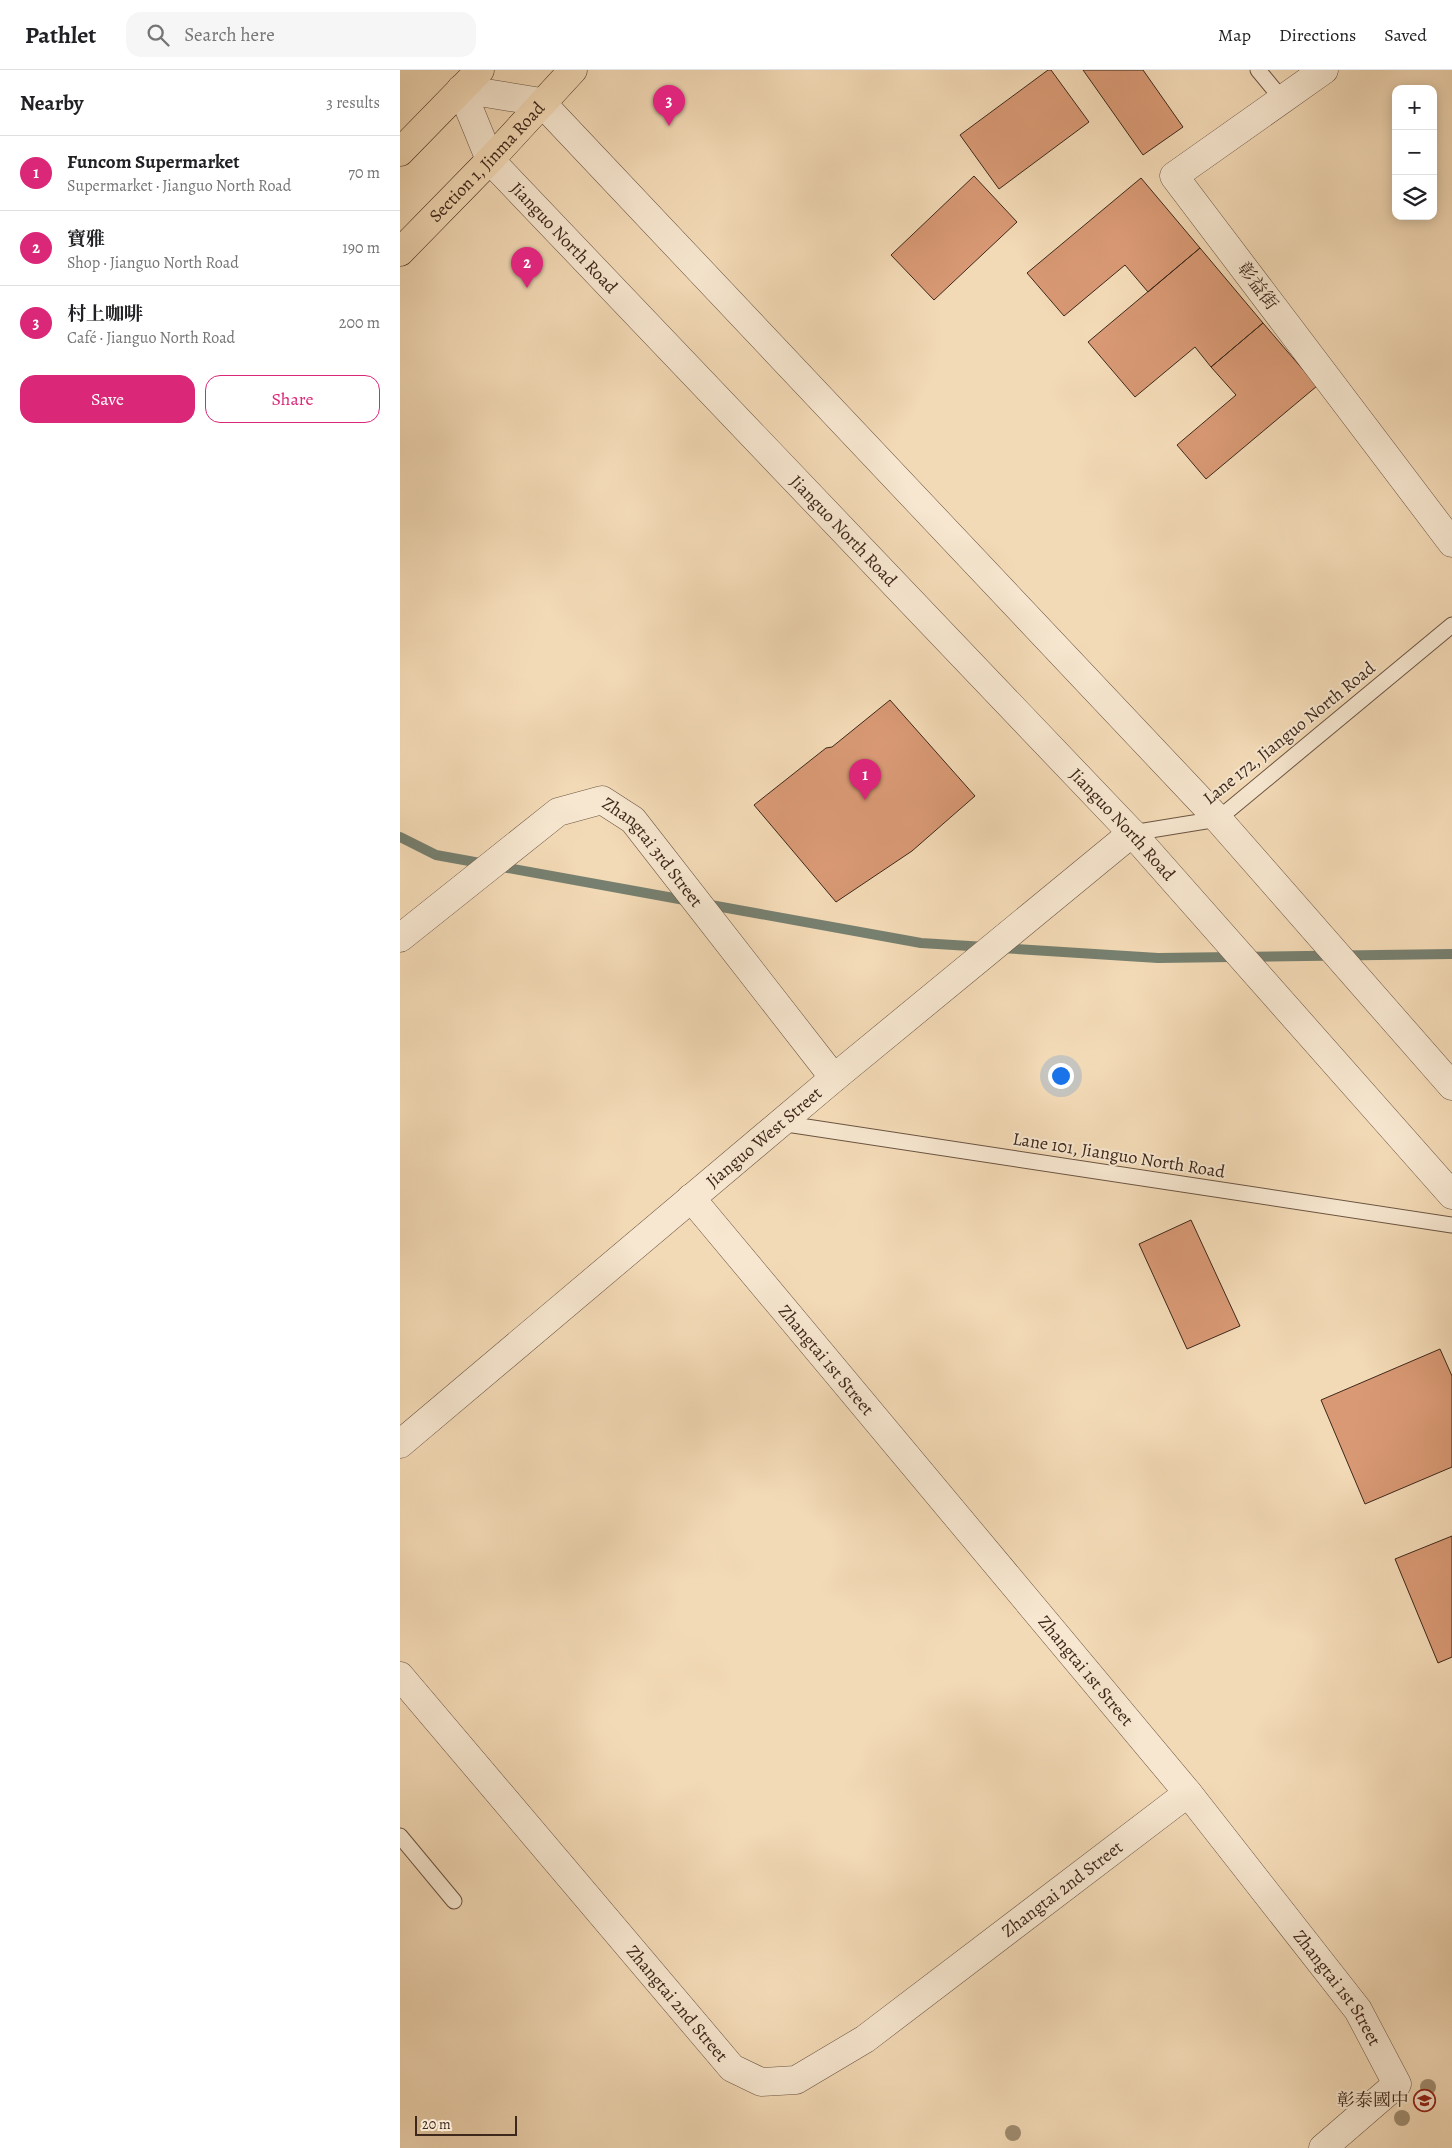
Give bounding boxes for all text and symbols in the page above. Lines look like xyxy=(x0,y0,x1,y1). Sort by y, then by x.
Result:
search box xyxy=(126,12,476,57)
text: Pathlet xyxy=(25,19,96,51)
icon: search xyxy=(144,21,172,49)
text: Search here xyxy=(184,22,275,48)
text: Map xyxy=(1218,23,1251,47)
text: Directions xyxy=(1279,23,1356,47)
text: Saved xyxy=(1384,23,1427,47)
pin: 3 xyxy=(653,85,685,126)
map controls xyxy=(1392,85,1437,220)
button: + xyxy=(1392,85,1437,130)
text: Nearby xyxy=(20,89,83,117)
text: 3 results xyxy=(326,92,380,114)
street label: Section 1, Jinma Road xyxy=(424,96,550,227)
button: − xyxy=(1392,130,1437,175)
text: Funcom Supermarket xyxy=(67,149,240,175)
text: 1 xyxy=(33,162,39,184)
text: 70 m xyxy=(348,162,380,184)
text: Supermarket · Jianguo North Road xyxy=(67,175,291,197)
button: layers xyxy=(1392,175,1437,220)
street label: Jianguo North Road xyxy=(505,177,623,299)
text: 寶雅 xyxy=(67,226,105,252)
text: 2 xyxy=(32,237,40,259)
text: 190 m xyxy=(342,237,380,259)
pin: 2 xyxy=(511,247,543,288)
text: Shop · Jianguo North Road xyxy=(67,252,239,274)
street label: 彰益街 xyxy=(1232,257,1284,315)
text: 村上咖啡 xyxy=(67,301,143,327)
text: 3 xyxy=(33,312,39,334)
text: 200 m xyxy=(339,312,380,334)
text: Café · Jianguo North Road xyxy=(67,327,235,349)
button: Save xyxy=(20,375,195,423)
button: Share xyxy=(205,375,380,423)
street label: Jianguo North Road xyxy=(785,470,903,592)
street label: Lane 172, Jianguo North Road xyxy=(1198,656,1380,810)
pin: 1 xyxy=(849,759,881,800)
street label: Jianguo North Road xyxy=(1064,763,1181,886)
street label: Zhangtai 3rd Street xyxy=(597,791,708,912)
your location xyxy=(1048,1063,1074,1089)
street label: Jianguo West Street xyxy=(701,1081,827,1193)
street label: Lane 101, Jianguo North Road xyxy=(1011,1126,1227,1184)
street label: Zhangtai 1st Street xyxy=(773,1300,880,1420)
street label: Zhangtai 1st Street xyxy=(1033,1610,1139,1731)
street label: Zhangtai 2nd Street xyxy=(997,1835,1128,1943)
street label: Zhangtai 1st Street xyxy=(1288,1925,1387,2050)
street label: Zhangtai 2nd Street xyxy=(621,1940,734,2067)
place label: 彰泰國中 xyxy=(1337,2088,1409,2112)
school or university icon: 彰泰國中 xyxy=(1413,2088,1437,2112)
scale bar xyxy=(415,2113,518,2136)
text: 20 m xyxy=(422,2115,451,2134)

